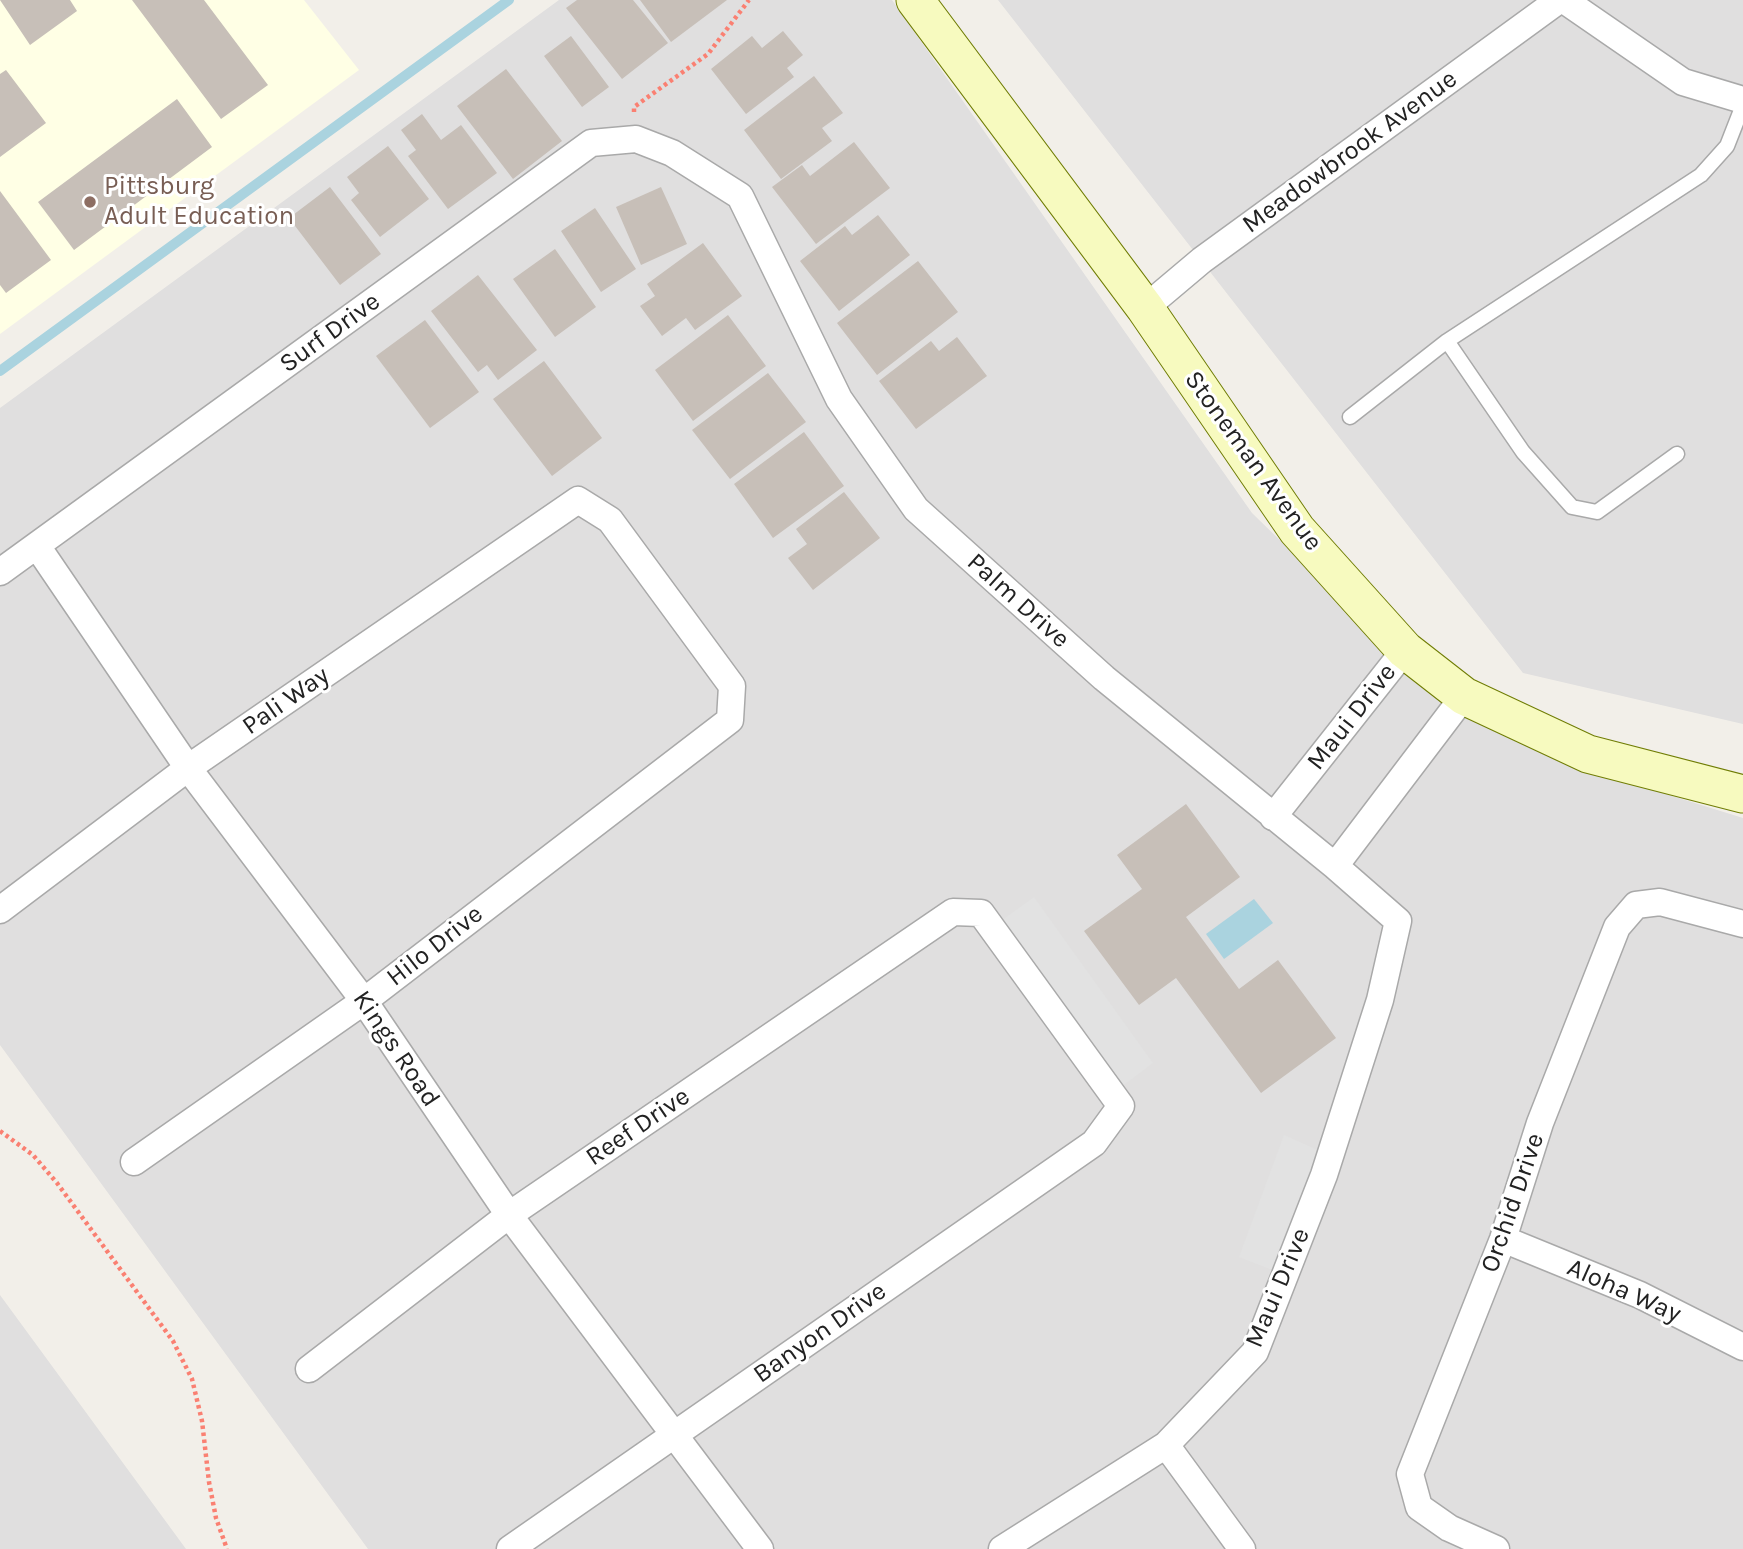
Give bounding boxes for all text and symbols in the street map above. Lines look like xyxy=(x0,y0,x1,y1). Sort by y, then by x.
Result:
street label: Meadowbrook Avenue xyxy=(1237,64,1463,240)
place label: Pittsburg Adult Education xyxy=(104,171,294,232)
marker: Pittsburg Adult Education xyxy=(82,194,98,210)
street label: Surf Drive xyxy=(274,286,386,380)
street label: Stoneman Avenue xyxy=(1177,365,1329,557)
street label: Palm Drive xyxy=(960,547,1076,655)
street label: Maui Drive xyxy=(1301,657,1403,777)
street label: Pali Way xyxy=(237,660,335,742)
street label: Hilo Drive xyxy=(381,899,489,993)
street label: Kings Road xyxy=(346,985,446,1113)
street label: Reef Drive xyxy=(580,1081,696,1173)
street label: Orchid Drive xyxy=(1475,1129,1551,1277)
street label: Maui Drive xyxy=(1239,1224,1317,1352)
street label: Aloha Way xyxy=(1562,1252,1686,1330)
street label: Banyon Drive xyxy=(748,1276,892,1390)

